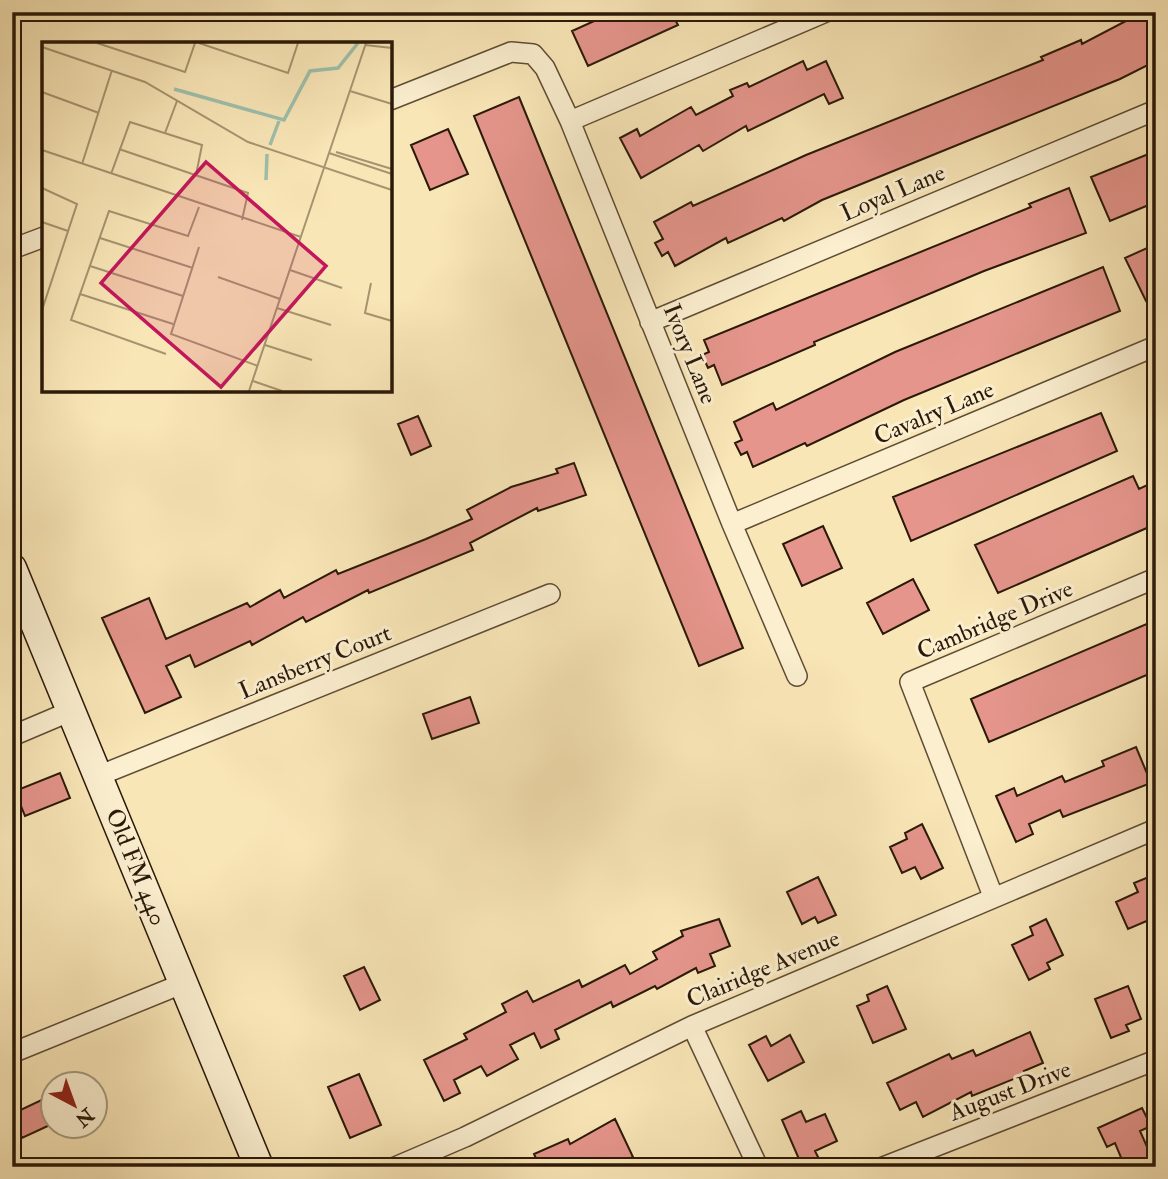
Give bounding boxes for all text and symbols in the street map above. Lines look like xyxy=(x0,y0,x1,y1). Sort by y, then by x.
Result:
inset map xyxy=(42,42,392,392)
street label: Loyal Lane xyxy=(836,157,950,229)
street label: Ivory Lane xyxy=(656,299,724,409)
street label: Cavalry Lane xyxy=(869,374,999,452)
street label: Cambridge Drive xyxy=(912,573,1078,667)
street label: Lansberry Court xyxy=(234,617,396,707)
street label: Old FM 440 xyxy=(98,804,174,930)
street label: Clairidge Avenue xyxy=(682,923,844,1015)
street label: August Drive xyxy=(944,1054,1075,1129)
north arrow xyxy=(38,1070,108,1140)
text: N xyxy=(69,1102,100,1132)

